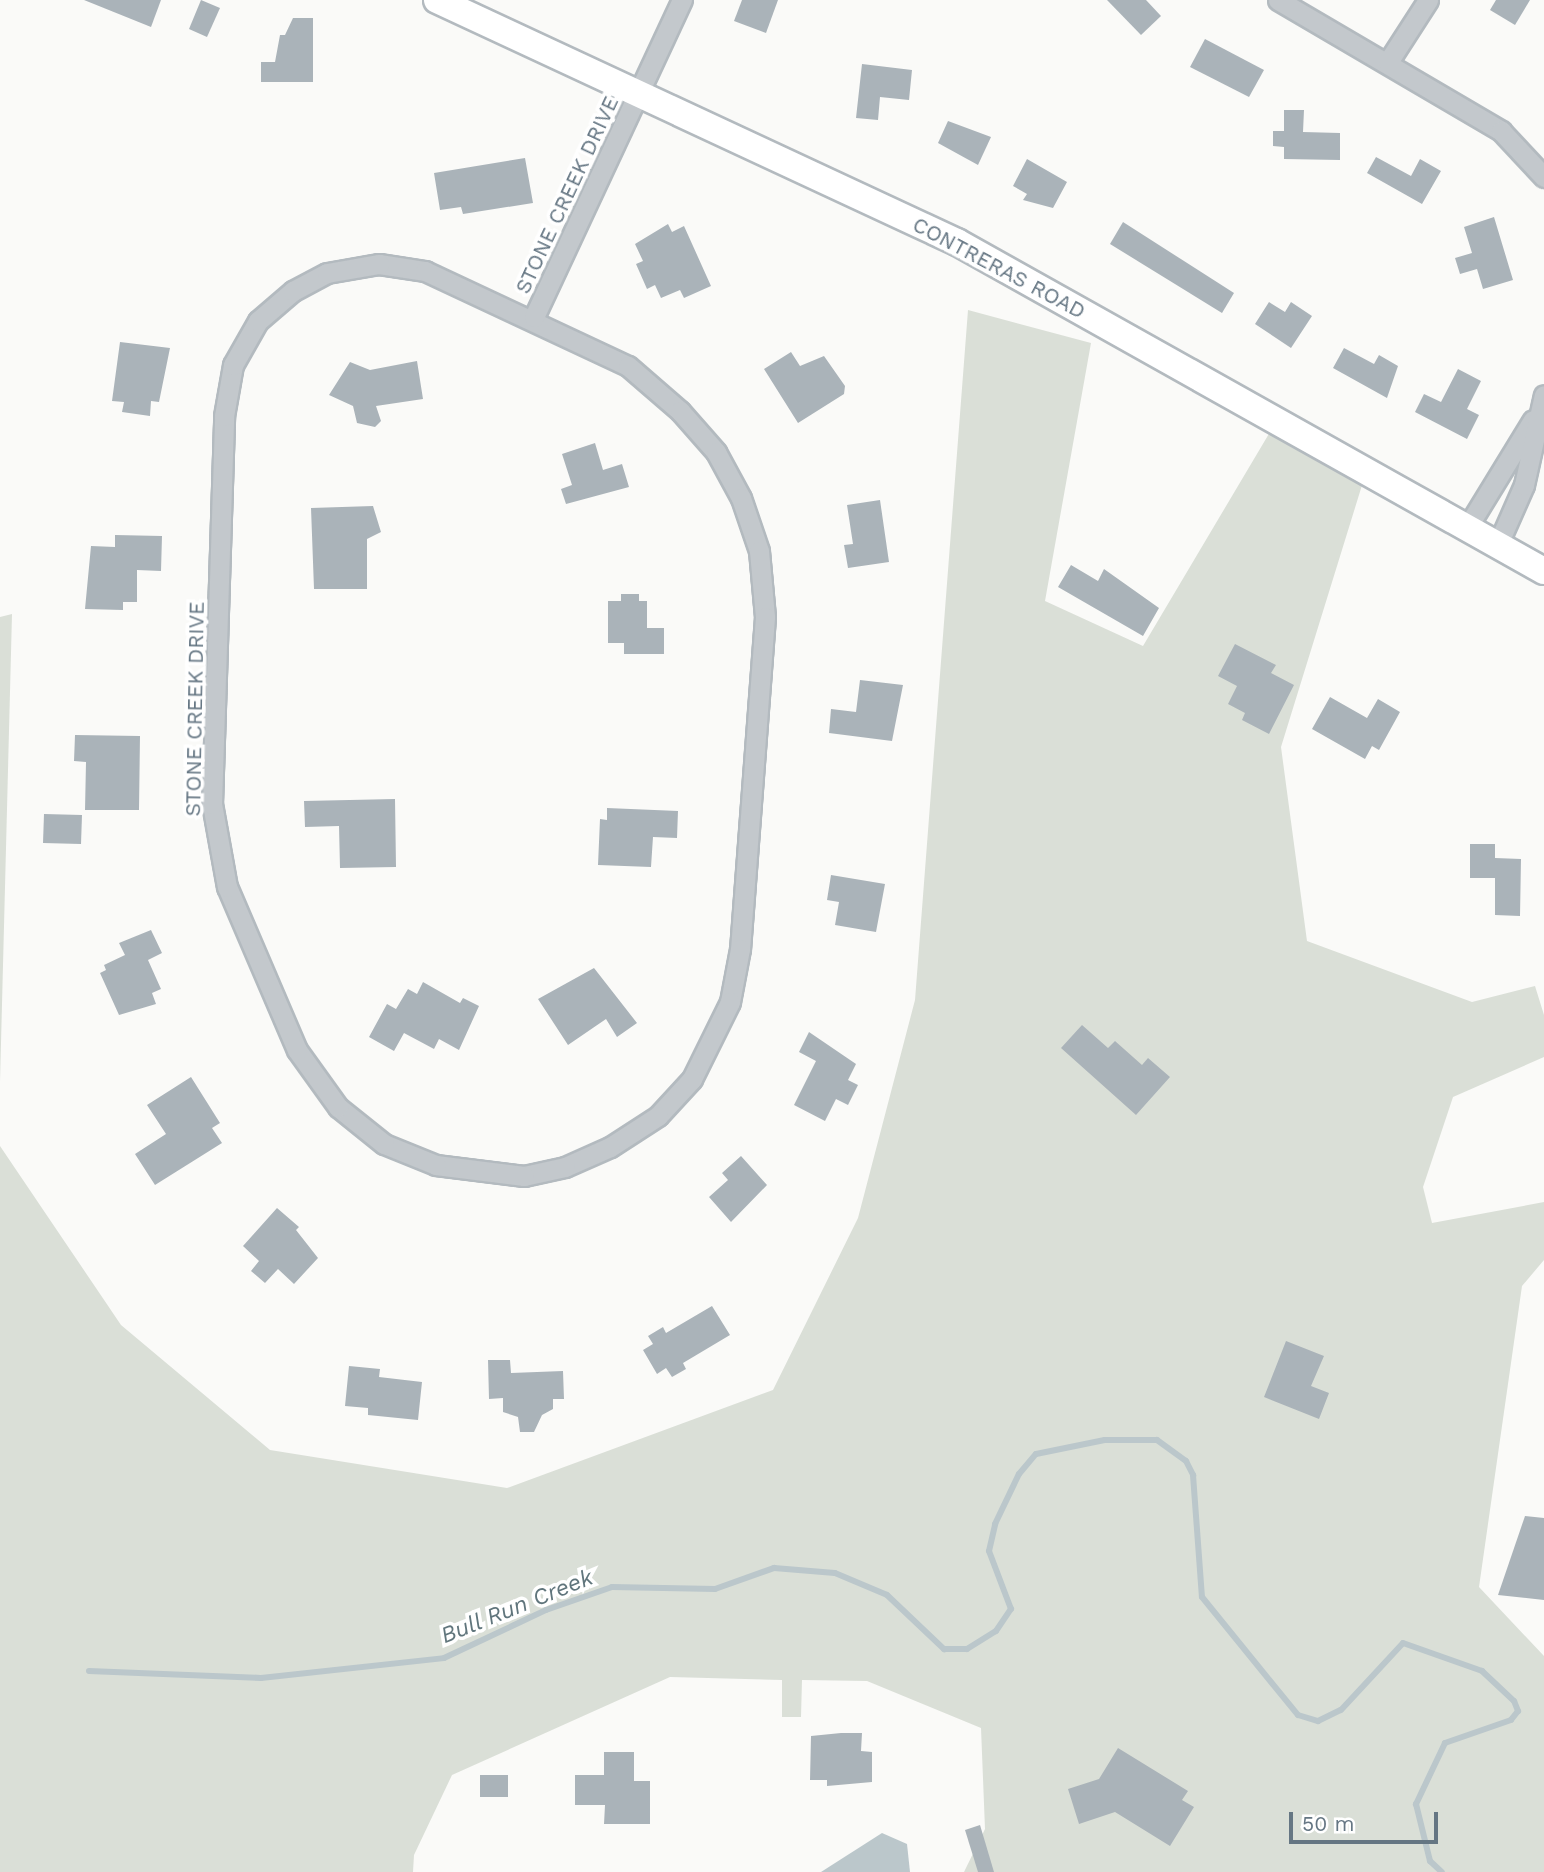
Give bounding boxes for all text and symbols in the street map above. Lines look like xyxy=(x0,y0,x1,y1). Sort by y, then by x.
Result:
street label: STONE CREEK DRIVE xyxy=(510,92,624,298)
street label: CONTRERAS ROAD xyxy=(908,212,1090,324)
street label: STONE CREEK DRIVE xyxy=(181,601,209,817)
water label: Bull Run Creek xyxy=(436,1564,598,1650)
scale bar xyxy=(1292,1798,1441,1842)
text: 50 m xyxy=(1302,1811,1354,1836)

